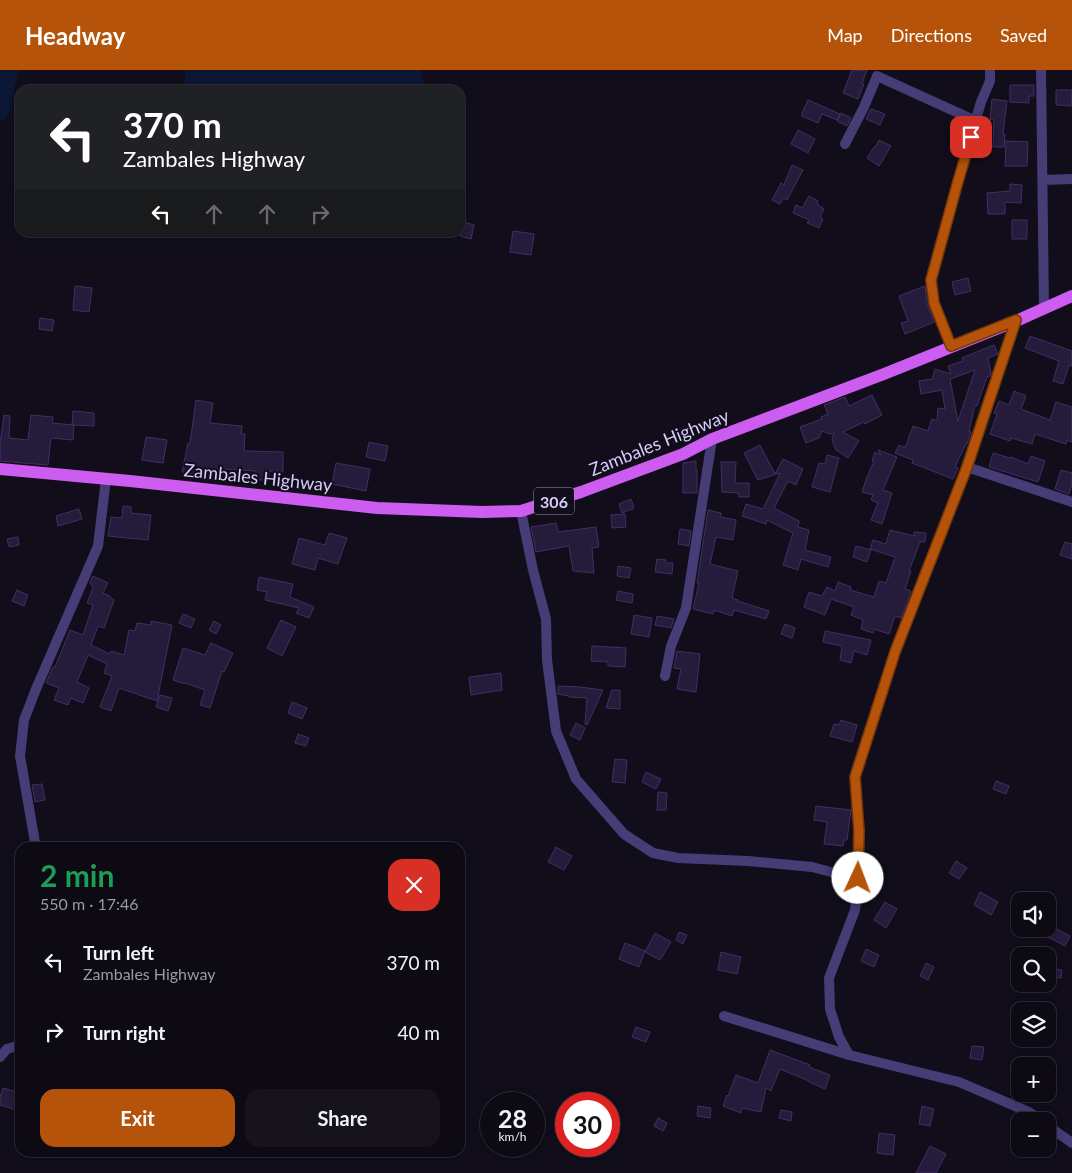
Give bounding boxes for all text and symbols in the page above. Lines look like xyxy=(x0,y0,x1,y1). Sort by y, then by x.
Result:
text: Headway xyxy=(25,21,125,50)
text: Map xyxy=(827,24,863,46)
text: Directions xyxy=(891,24,972,46)
text: Saved xyxy=(1000,24,1047,46)
text: 370 m xyxy=(123,103,222,145)
icon: left xyxy=(40,105,105,170)
pin xyxy=(950,116,992,158)
icon: arrive xyxy=(957,123,985,151)
text: Zambales Highway xyxy=(123,145,305,172)
icon: left xyxy=(147,200,175,228)
icon: ahead xyxy=(200,200,228,228)
icon: ahead xyxy=(253,200,281,228)
icon: right xyxy=(306,200,334,228)
street label: Zambales Highway xyxy=(586,404,733,480)
street label: Zambales Highway xyxy=(183,458,334,496)
road number: 306 xyxy=(534,488,574,514)
position arrow xyxy=(831,851,883,903)
text: 2 min xyxy=(40,857,114,893)
button: close xyxy=(388,859,440,911)
map controls xyxy=(1011,892,1056,1157)
button: sound xyxy=(1011,892,1056,937)
text: 550 m · 17:46 xyxy=(40,894,139,913)
text: Turn left xyxy=(83,941,154,964)
button: search xyxy=(1011,947,1056,992)
icon: left xyxy=(40,948,68,976)
text: 370 m xyxy=(386,951,440,974)
text: Zambales Highway xyxy=(83,964,215,983)
button: layers xyxy=(1011,1002,1056,1047)
icon: right xyxy=(40,1018,68,1046)
text: Turn right xyxy=(83,1021,165,1044)
text: 40 m xyxy=(397,1021,440,1044)
button: + xyxy=(1011,1057,1056,1102)
button: Exit xyxy=(40,1089,235,1147)
button: Share xyxy=(245,1089,440,1147)
speed limit sign: 30 xyxy=(555,1092,620,1157)
text: 28 xyxy=(498,1103,527,1133)
button: − xyxy=(1011,1112,1056,1157)
text: km/h xyxy=(498,1129,527,1144)

